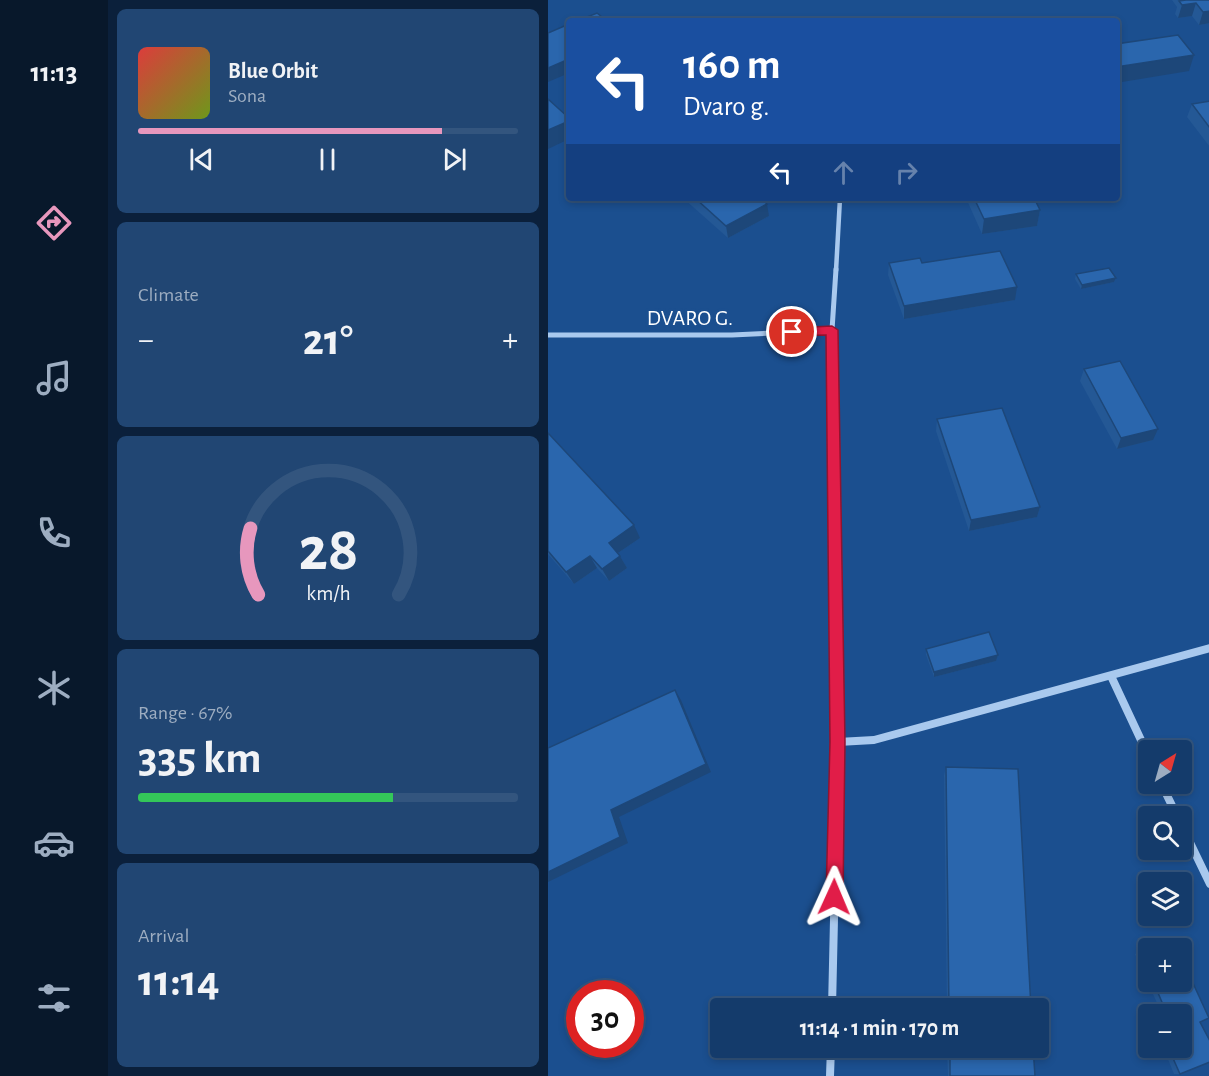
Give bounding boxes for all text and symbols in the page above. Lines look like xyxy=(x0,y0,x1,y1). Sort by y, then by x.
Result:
icon: left xyxy=(584,42,662,120)
text: 160 m xyxy=(683,44,781,86)
text: 11:13 xyxy=(31,59,77,86)
text: Blue Orbit xyxy=(228,60,318,82)
text: Sona xyxy=(228,86,266,106)
text: Dvaro g. xyxy=(683,93,769,120)
icon: previous xyxy=(185,143,218,176)
icon: pause xyxy=(311,143,344,176)
icon: next xyxy=(438,143,471,176)
icon: left xyxy=(764,156,797,189)
icon: ahead xyxy=(827,156,860,189)
icon: right xyxy=(890,156,923,189)
icon: directions xyxy=(33,202,75,244)
text: Climate xyxy=(138,285,199,305)
pin xyxy=(766,306,817,357)
street label: DVARO G. xyxy=(647,307,733,329)
icon: arrive xyxy=(775,315,808,348)
text: 21° xyxy=(303,318,353,363)
text: − xyxy=(138,324,154,357)
text: + xyxy=(502,324,518,357)
icon: music xyxy=(33,357,75,399)
icon: phone xyxy=(33,512,75,554)
text: 28 xyxy=(298,519,358,581)
text: km/h xyxy=(306,583,350,604)
icon: climate xyxy=(33,667,75,709)
text: Range · 67% xyxy=(138,703,232,723)
text: 335 km xyxy=(138,736,262,781)
north arrow xyxy=(1138,740,1192,794)
map controls xyxy=(1138,740,1192,1058)
button: search xyxy=(1138,806,1192,860)
icon: car xyxy=(33,822,75,864)
position arrow xyxy=(802,865,866,929)
button: layers xyxy=(1138,872,1192,926)
text: Arrival xyxy=(138,926,189,946)
button: + xyxy=(1138,938,1192,992)
text: 11:14 xyxy=(138,959,220,1004)
icon: filters xyxy=(33,977,75,1019)
speed limit sign: 30 xyxy=(566,980,644,1058)
button: − xyxy=(1138,1004,1192,1058)
text: 11:14 · 1 min · 170 m xyxy=(800,1017,959,1039)

